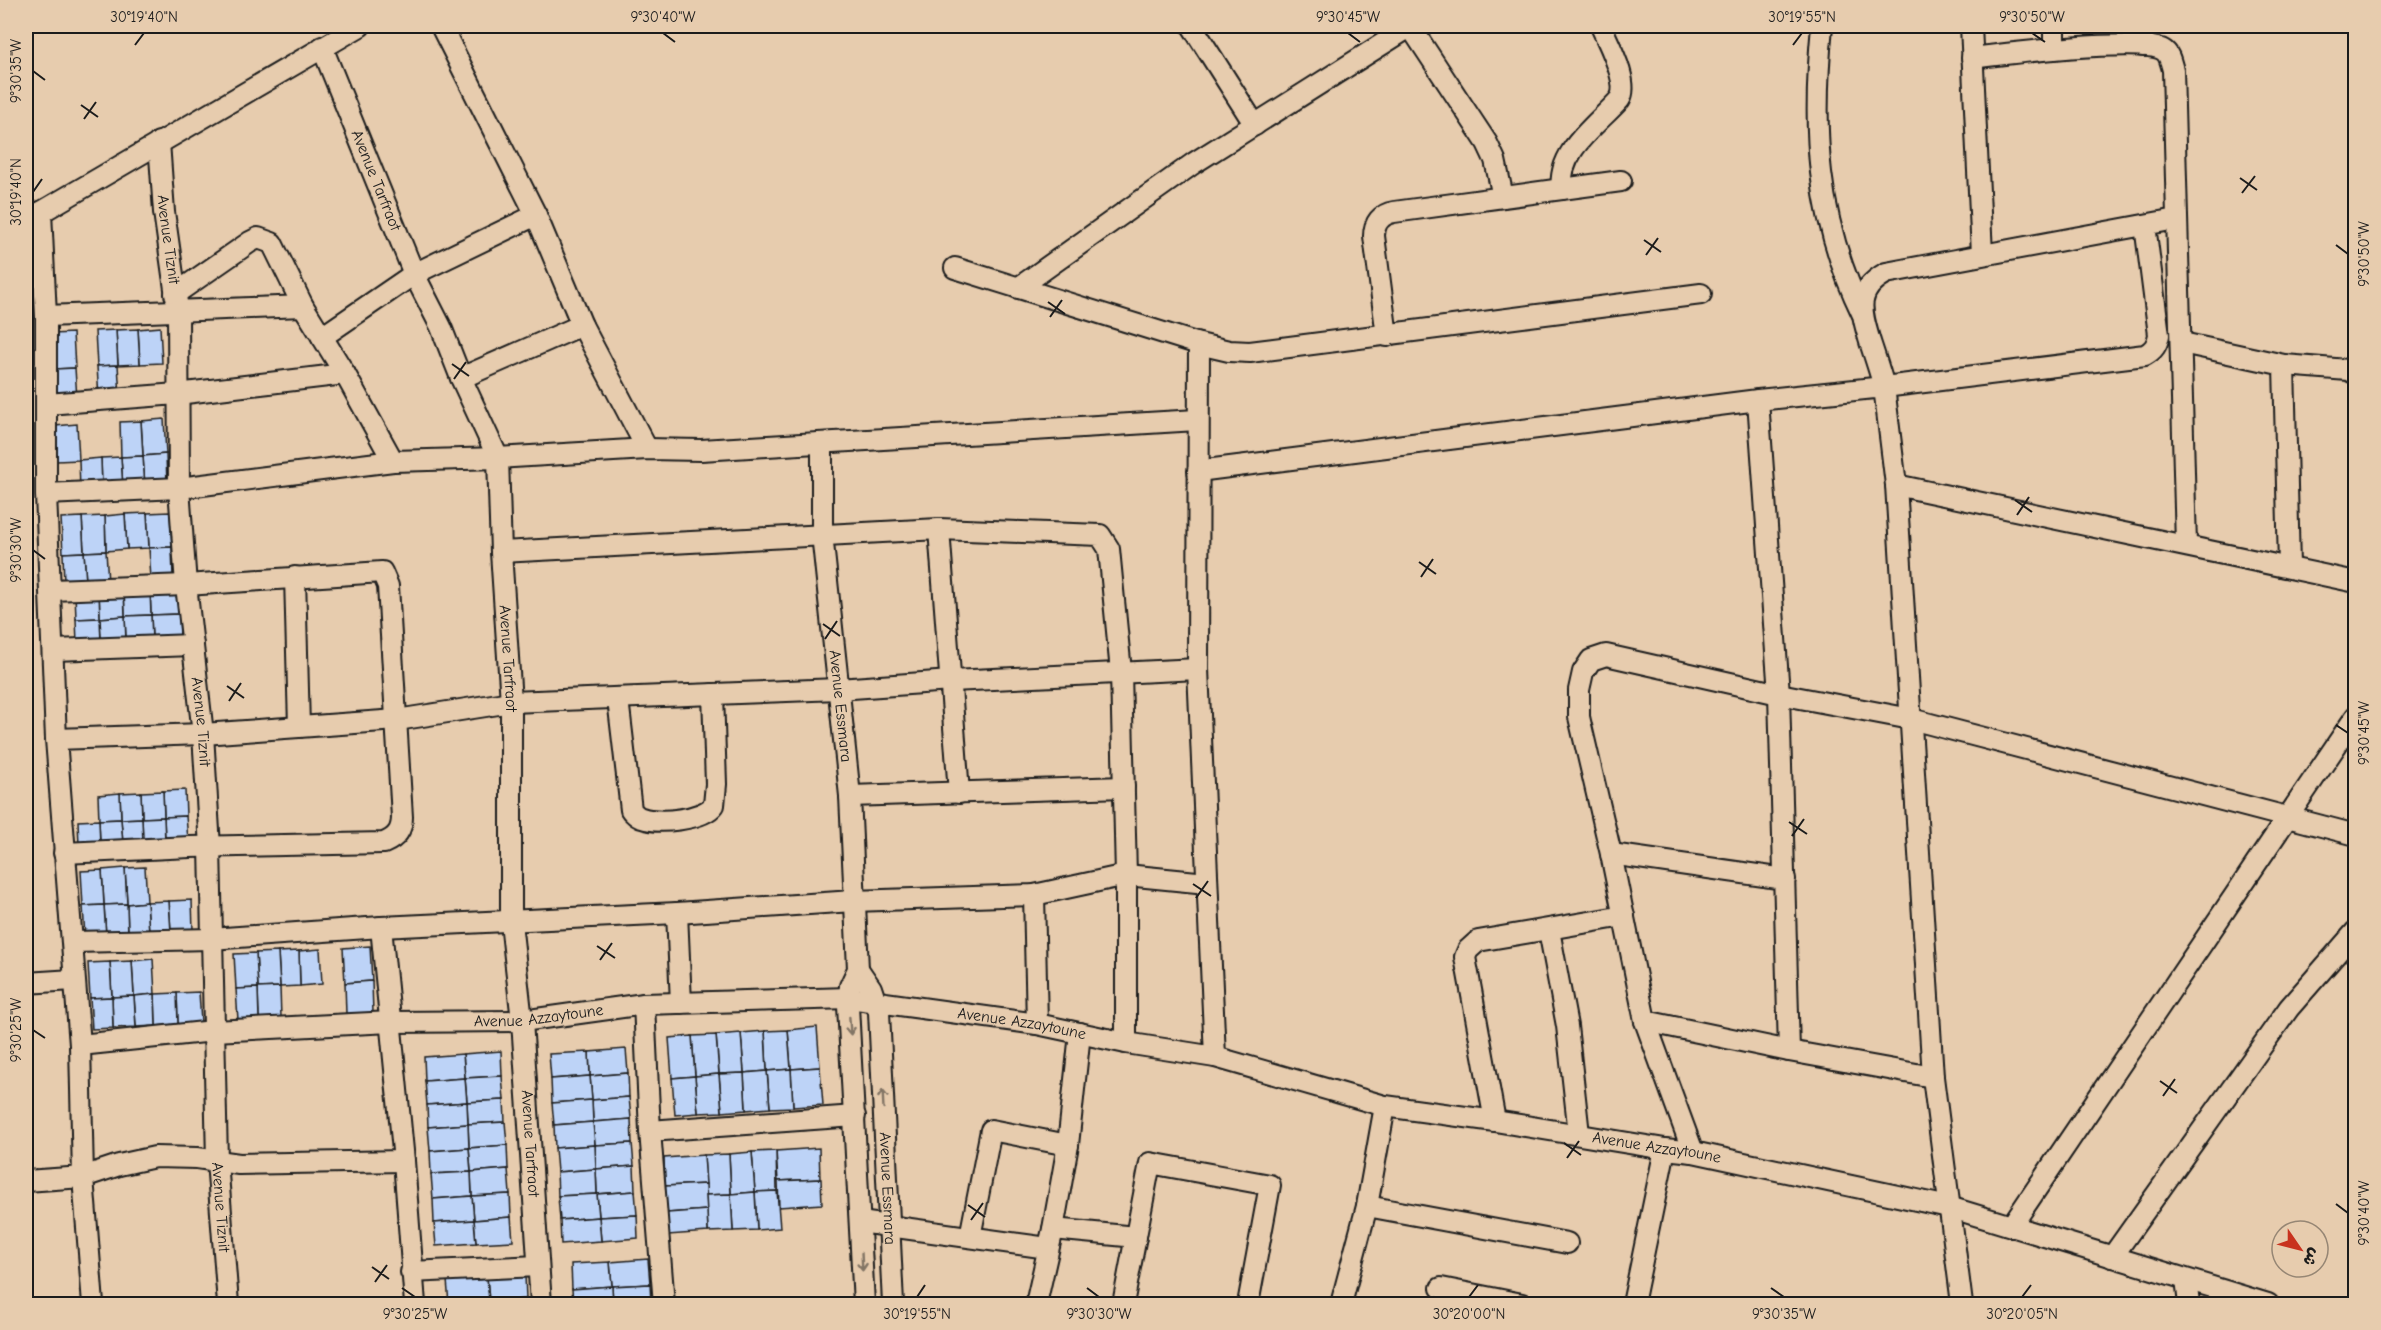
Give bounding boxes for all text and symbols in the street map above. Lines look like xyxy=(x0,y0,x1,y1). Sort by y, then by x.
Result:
text: 30°19'40"N xyxy=(110,8,178,26)
text: 9°30'40"W xyxy=(631,8,695,26)
text: 9°30'45"W xyxy=(1316,8,1380,26)
text: 30°19'55"N xyxy=(1768,8,1836,26)
text: 9°30'50"W xyxy=(1999,8,2065,26)
text: 9°30'35"W xyxy=(7,39,25,103)
street label: Avenue Tarfraot xyxy=(348,127,405,234)
text: 30°19'40"N xyxy=(7,158,25,226)
street label: Avenue Tiznit xyxy=(154,194,183,286)
text: 9°30'50"W xyxy=(2355,221,2373,287)
text: 9°30'30"W xyxy=(7,517,25,583)
street label: Avenue Tarfraot xyxy=(496,604,520,712)
street label: Avenue Essmara xyxy=(825,649,855,763)
street label: Avenue Tiznit xyxy=(188,676,214,768)
text: 9°30'45"W xyxy=(2355,701,2373,765)
text: 9°30'25"W xyxy=(7,998,25,1062)
street label: Avenue Azzaytoune xyxy=(474,1001,605,1030)
street label: Avenue Azzaytoune xyxy=(956,1004,1088,1043)
one-way arrow xyxy=(845,1015,856,1035)
street label: Avenue Tarfraot xyxy=(518,1089,543,1198)
one-way arrow xyxy=(878,1090,889,1110)
street label: Avenue Azzaytoune xyxy=(1591,1128,1723,1167)
street label: Avenue Essmara xyxy=(876,1132,899,1245)
street label: Avenue Tiznit xyxy=(208,1162,233,1253)
text: 9°30'40"W xyxy=(2355,1181,2373,1245)
north arrow xyxy=(2270,1219,2330,1279)
text: ش xyxy=(2299,1245,2324,1269)
one-way arrow xyxy=(856,1252,867,1272)
text: 9°30'25"W xyxy=(383,1305,447,1323)
text: 30°19'55"N xyxy=(883,1305,951,1323)
text: 9°30'30"W xyxy=(1066,1305,1132,1323)
text: 30°20'00"N xyxy=(1433,1305,1505,1323)
text: 9°30'35"W xyxy=(1752,1305,1816,1323)
text: 30°20'05"N xyxy=(1986,1305,2058,1323)

